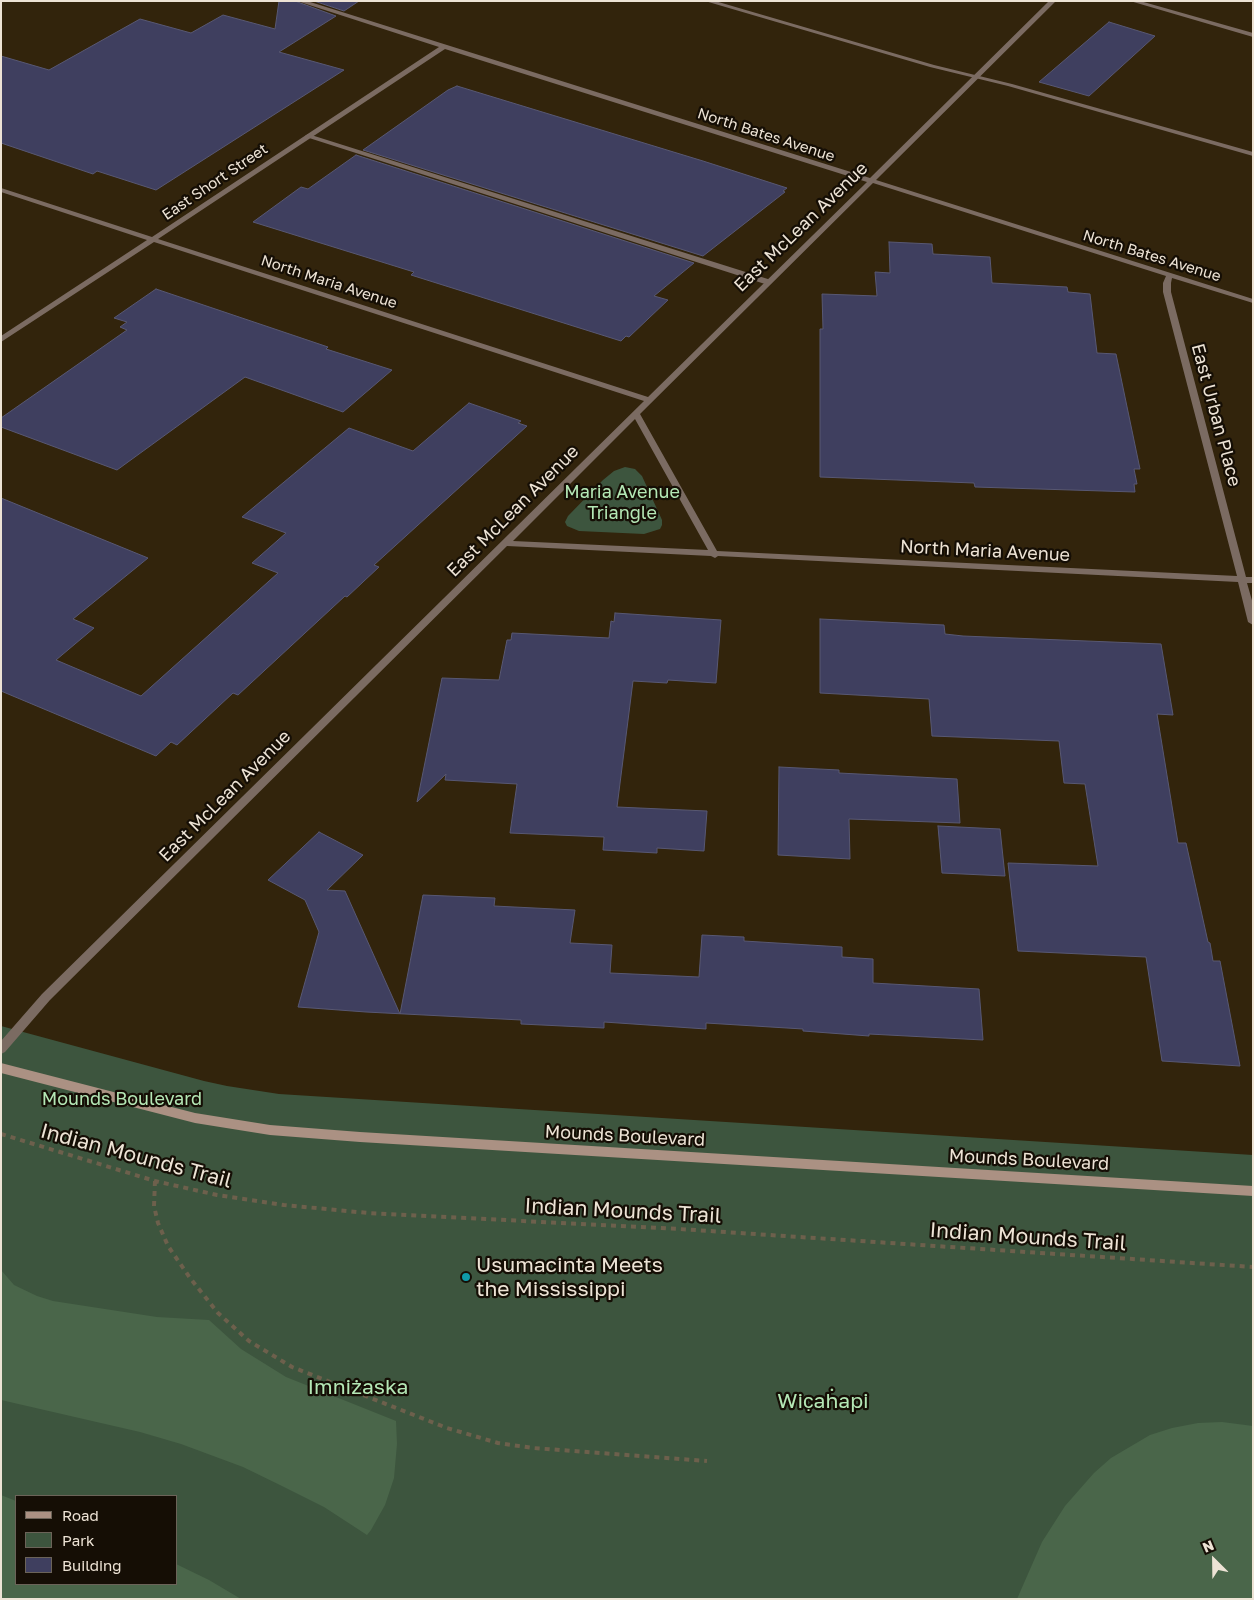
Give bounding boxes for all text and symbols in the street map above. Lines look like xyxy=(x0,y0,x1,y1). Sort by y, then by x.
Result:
street label: North Bates Avenue xyxy=(695,104,837,166)
street label: East Short Street xyxy=(159,140,271,224)
street label: East McLean Avenue xyxy=(730,158,872,296)
street label: North Bates Avenue xyxy=(1081,226,1223,286)
street label: North Maria Avenue xyxy=(259,252,399,312)
street label: East Urban Place xyxy=(1187,341,1245,489)
street label: East McLean Avenue xyxy=(443,441,583,581)
park label: Maria Avenue Triangle xyxy=(564,481,680,524)
street label: North Maria Avenue xyxy=(899,536,1071,566)
street label: East McLean Avenue xyxy=(155,726,295,866)
park label: Mounds Boulevard xyxy=(42,1088,202,1110)
street label: Indian Mounds Trail xyxy=(38,1118,234,1194)
street label: Mounds Boulevard xyxy=(544,1121,706,1151)
street label: Mounds Boulevard xyxy=(948,1145,1110,1175)
street label: Indian Mounds Trail xyxy=(524,1193,722,1229)
street label: Indian Mounds Trail xyxy=(929,1218,1127,1256)
place label: Usumacinta Meets the Mississippi xyxy=(476,1252,663,1302)
marker: Usumacinta Meets the Mississippi xyxy=(460,1271,472,1283)
park label: Imniżaska xyxy=(308,1374,408,1400)
park label: Wic̣aḣapi xyxy=(777,1388,869,1414)
legend xyxy=(15,1495,178,1585)
text: Road xyxy=(62,1506,99,1524)
text: Park xyxy=(62,1531,94,1549)
north arrow xyxy=(1189,1535,1239,1585)
text: N xyxy=(1200,1536,1216,1556)
text: Building xyxy=(62,1556,122,1574)

